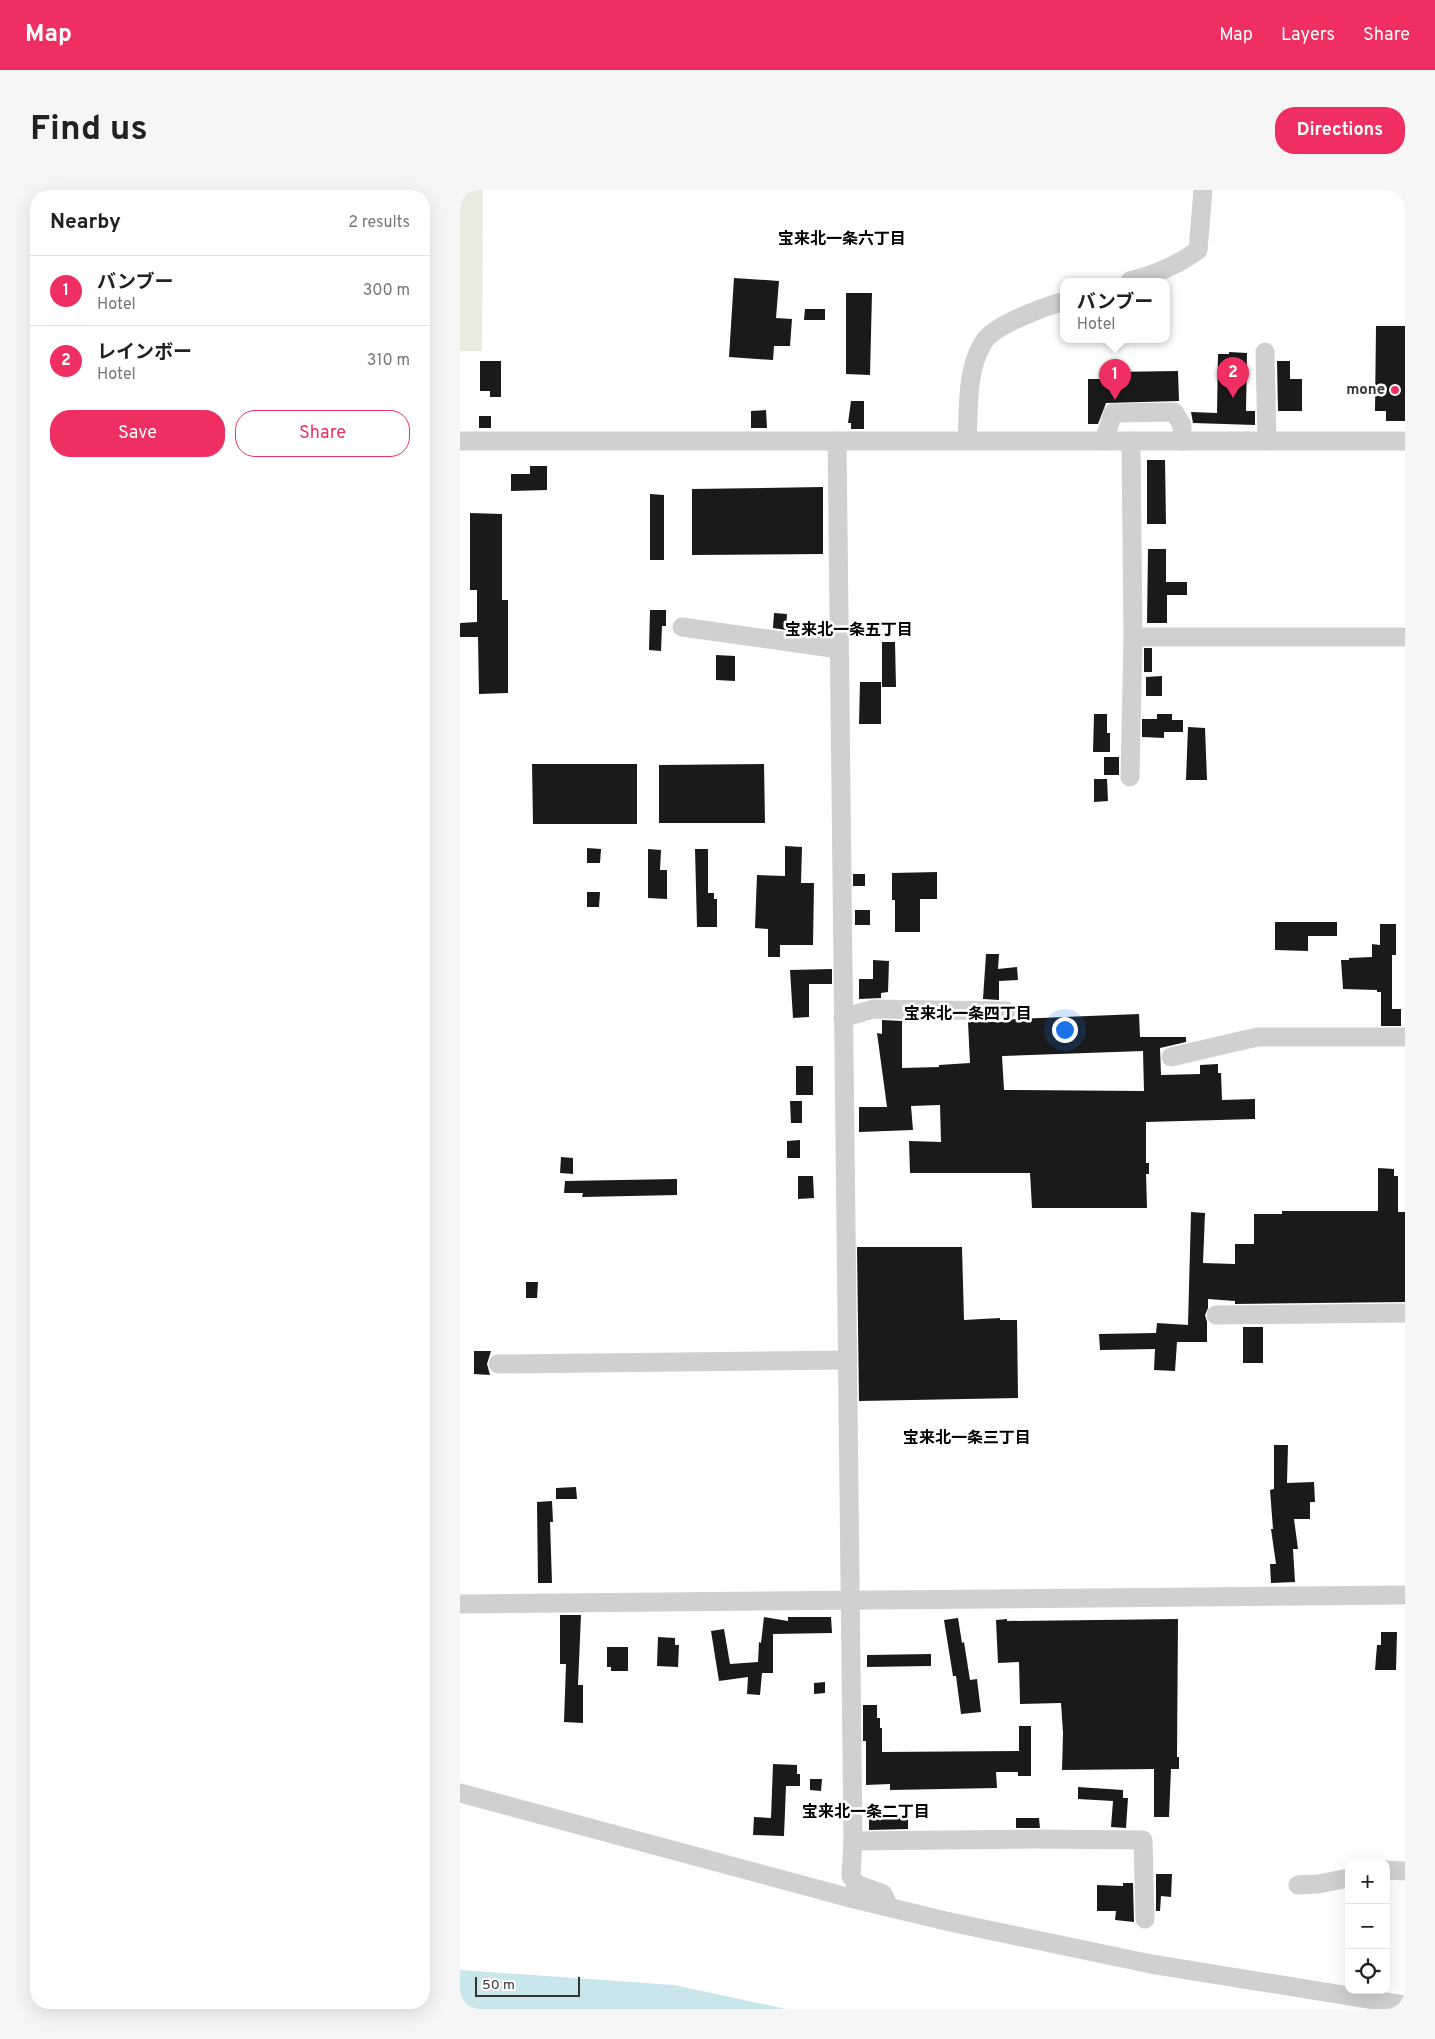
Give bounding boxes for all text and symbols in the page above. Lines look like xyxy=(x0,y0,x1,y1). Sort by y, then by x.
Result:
text: Map xyxy=(25,20,72,50)
text: Map xyxy=(1219,24,1253,47)
text: Layers xyxy=(1281,24,1335,47)
text: Share xyxy=(1363,24,1410,47)
button: Directions xyxy=(1275,107,1405,154)
text: Find us xyxy=(30,108,148,152)
text: Nearby xyxy=(50,209,121,236)
text: 2 results xyxy=(348,213,410,233)
district label: 宝来北一条六丁目 xyxy=(778,230,906,250)
text: バンブー xyxy=(97,271,173,295)
popup xyxy=(1060,278,1170,343)
text: 1 xyxy=(63,281,69,301)
text: 300 m xyxy=(363,281,410,301)
text: バンブー xyxy=(1077,291,1153,315)
text: Hotel xyxy=(97,295,136,315)
text: Hotel xyxy=(1077,315,1115,335)
text: レインボー xyxy=(97,341,192,365)
text: 2 xyxy=(61,351,71,371)
text: 310 m xyxy=(367,351,410,371)
pin: 2 xyxy=(1217,357,1249,398)
pin: 1 xyxy=(1099,359,1131,400)
text: Hotel xyxy=(97,365,136,385)
place label: mone xyxy=(1346,381,1385,400)
marker: mone xyxy=(1389,384,1401,396)
button: Save xyxy=(50,410,225,457)
button: Share xyxy=(235,410,410,457)
district label: 宝来北一条五丁目 xyxy=(785,621,913,641)
district label: 宝来北一条四丁目 xyxy=(904,1005,1032,1025)
your location xyxy=(1052,1017,1078,1043)
district label: 宝来北一条三丁目 xyxy=(903,1429,1031,1449)
district label: 宝来北一条二丁目 xyxy=(802,1803,930,1823)
map controls xyxy=(1345,1859,1390,1994)
button: + xyxy=(1345,1859,1390,1904)
button: − xyxy=(1345,1904,1390,1949)
button: locate xyxy=(1345,1949,1390,1994)
scale bar xyxy=(475,1974,580,1997)
text: 50 m xyxy=(482,1977,515,1994)

